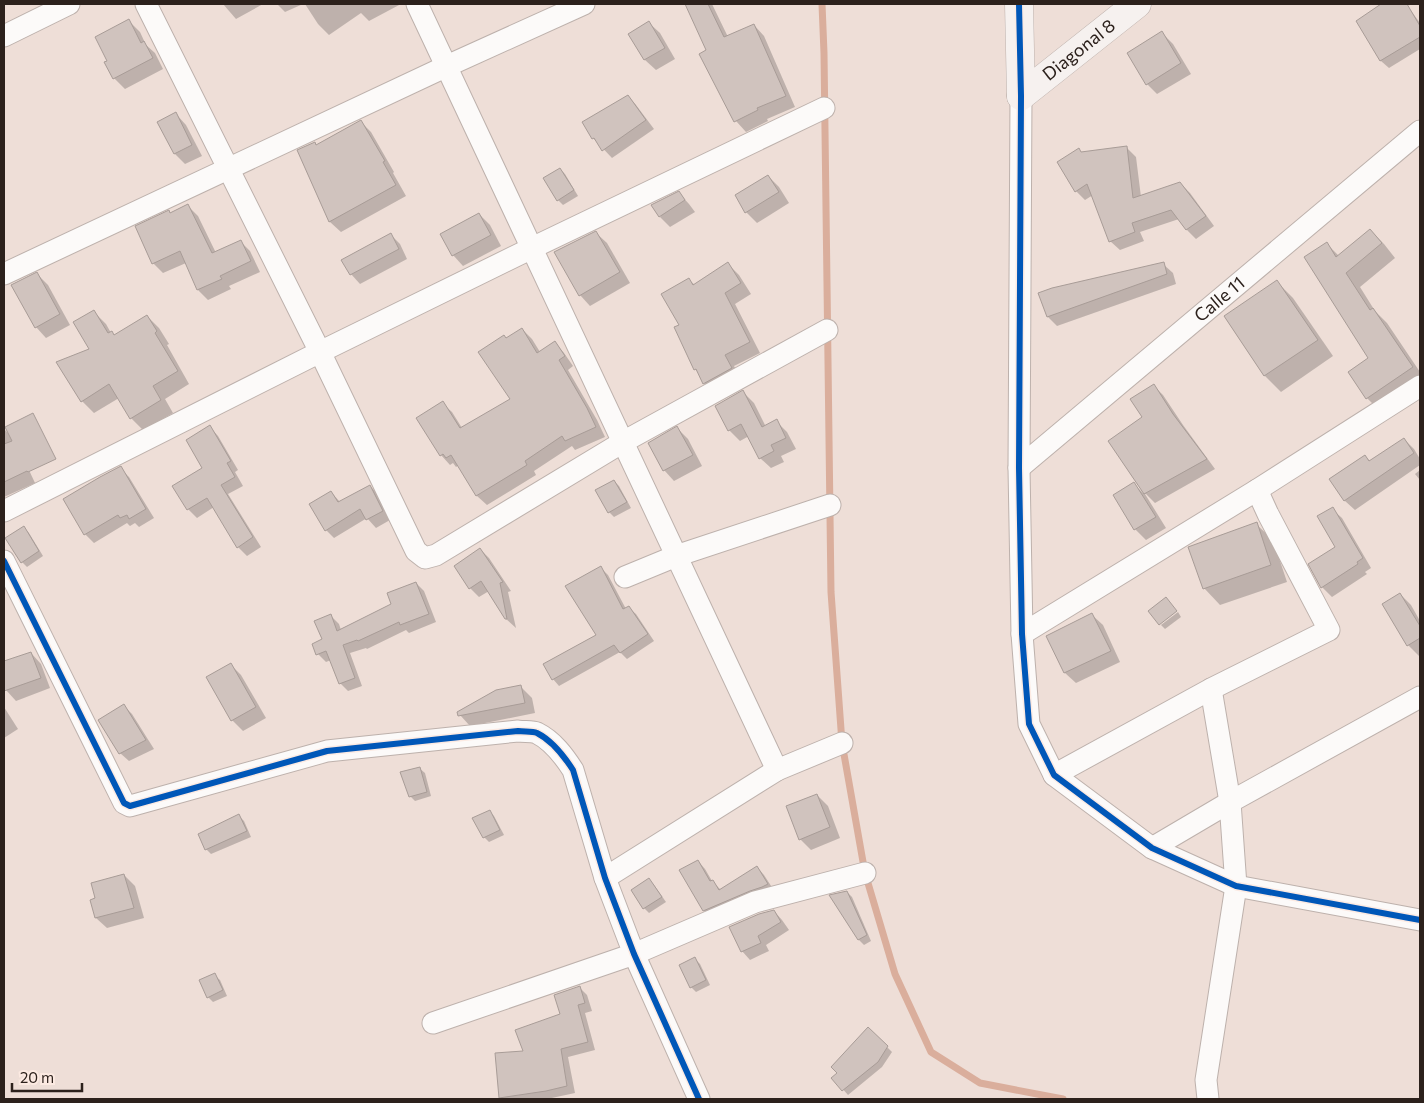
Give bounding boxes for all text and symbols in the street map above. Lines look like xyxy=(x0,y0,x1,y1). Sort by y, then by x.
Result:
street label: Diagonal 8 xyxy=(1038,14,1119,85)
street label: Calle 11 xyxy=(1189,271,1249,326)
scale bar xyxy=(12,1060,82,1092)
text: 20 m xyxy=(20,1068,54,1086)

